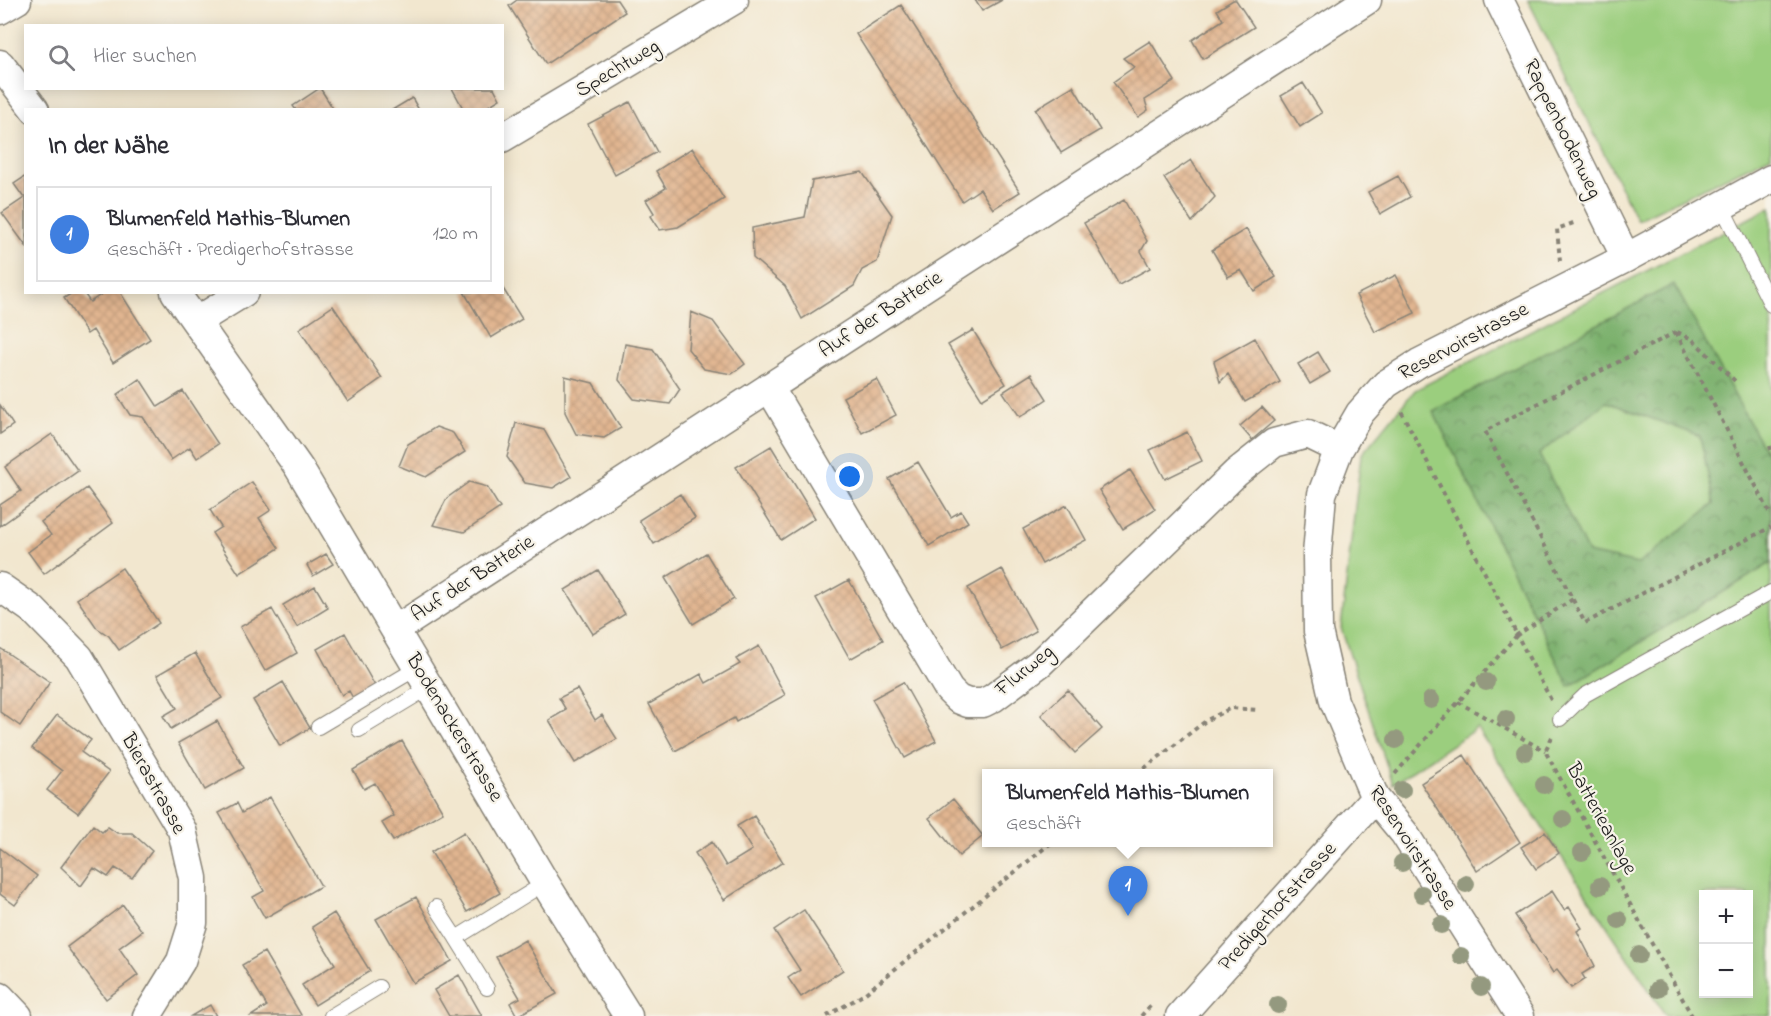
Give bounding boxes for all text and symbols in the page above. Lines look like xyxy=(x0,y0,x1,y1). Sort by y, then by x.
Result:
search box xyxy=(24,24,504,90)
street label: Spechtweg xyxy=(570,32,667,108)
icon: search xyxy=(45,41,78,74)
text: Hier suchen xyxy=(93,41,197,73)
street label: Rappenbodenweg xyxy=(1513,54,1609,205)
text: In der Nähe xyxy=(48,128,169,166)
text: Blumenfeld Mathis-Blumen xyxy=(107,204,350,236)
text: 1 xyxy=(66,220,73,249)
text: 120 m xyxy=(433,220,478,249)
text: Geschäft · Predigerhofstrasse xyxy=(107,236,354,265)
street label: Auf der Batterie xyxy=(813,264,949,366)
street label: Reservoirstrasse xyxy=(1394,295,1535,389)
your location xyxy=(835,462,864,491)
street label: Auf der Batterie xyxy=(405,528,541,630)
street label: Flurweg xyxy=(988,638,1062,706)
street label: Bodenackerstrasse xyxy=(397,647,511,809)
street label: Bierastrasse xyxy=(112,727,193,841)
street label: Batterieanlage xyxy=(1556,757,1644,882)
popup xyxy=(982,769,1273,847)
text: Blumenfeld Mathis-Blumen xyxy=(1006,778,1249,810)
street label: Reservoirstrasse xyxy=(1360,780,1464,917)
text: Geschäft xyxy=(1006,810,1081,839)
street label: Predigerhofstrasse xyxy=(1212,835,1346,980)
pin: 1 xyxy=(1108,866,1148,916)
map controls xyxy=(1699,890,1753,998)
button: + xyxy=(1699,890,1753,944)
button: − xyxy=(1699,944,1753,998)

